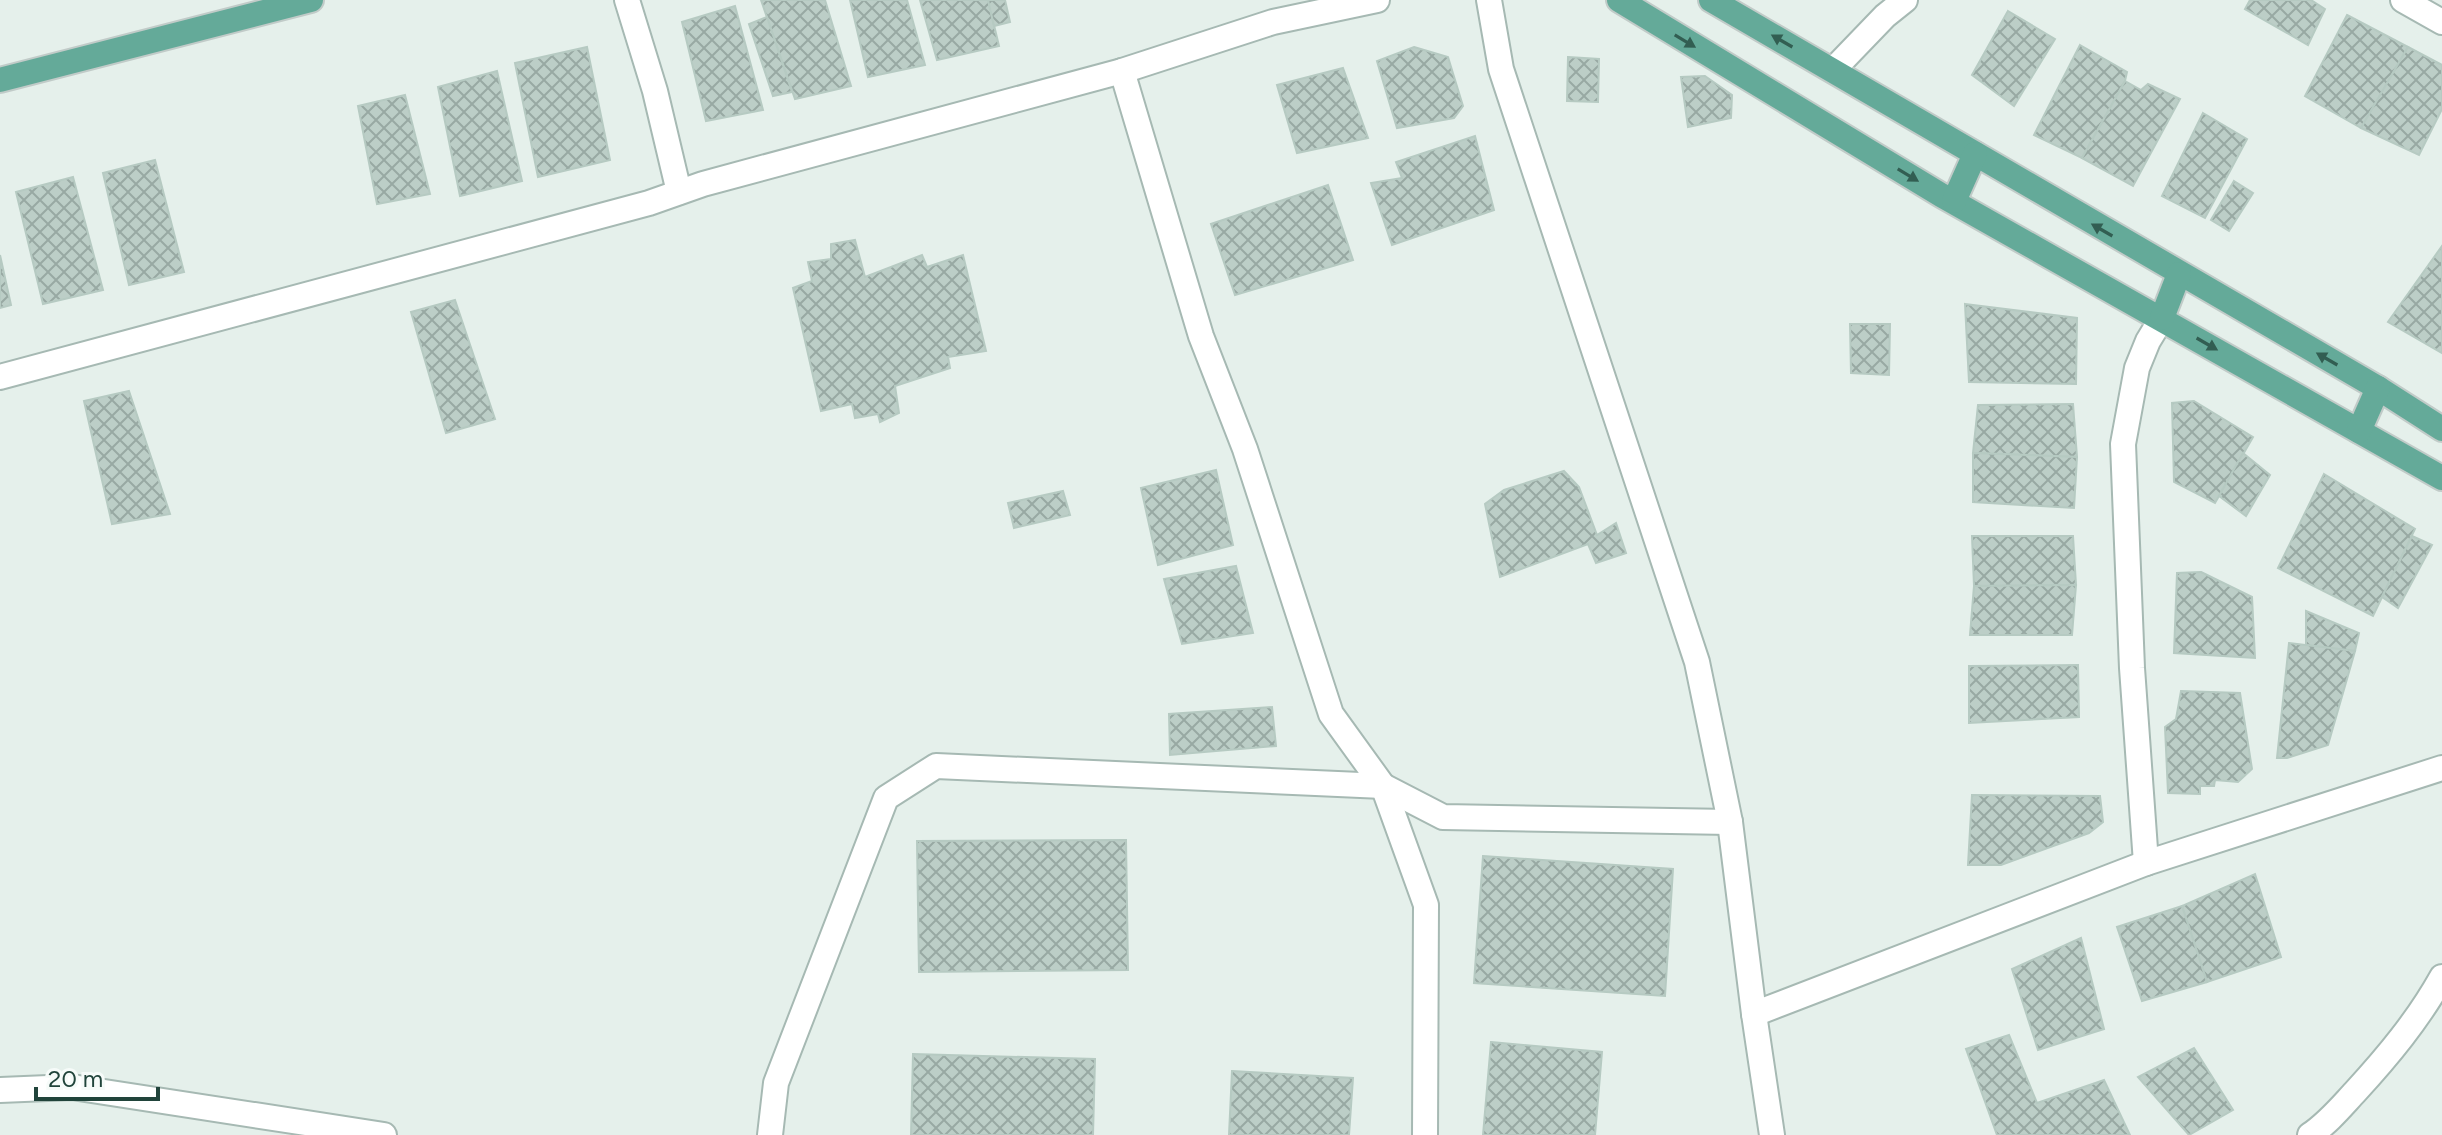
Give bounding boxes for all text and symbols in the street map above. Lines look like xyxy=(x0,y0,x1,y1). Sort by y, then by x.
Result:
one-way arrow xyxy=(1674,34,1696,48)
one-way arrow xyxy=(1770,34,1793,48)
one-way arrow xyxy=(1897,167,1919,181)
one-way arrow xyxy=(2091,223,2113,237)
one-way arrow xyxy=(2196,337,2218,351)
one-way arrow xyxy=(2316,352,2339,366)
scale bar xyxy=(36,1051,158,1101)
text: 20 m xyxy=(48,1064,103,1093)

